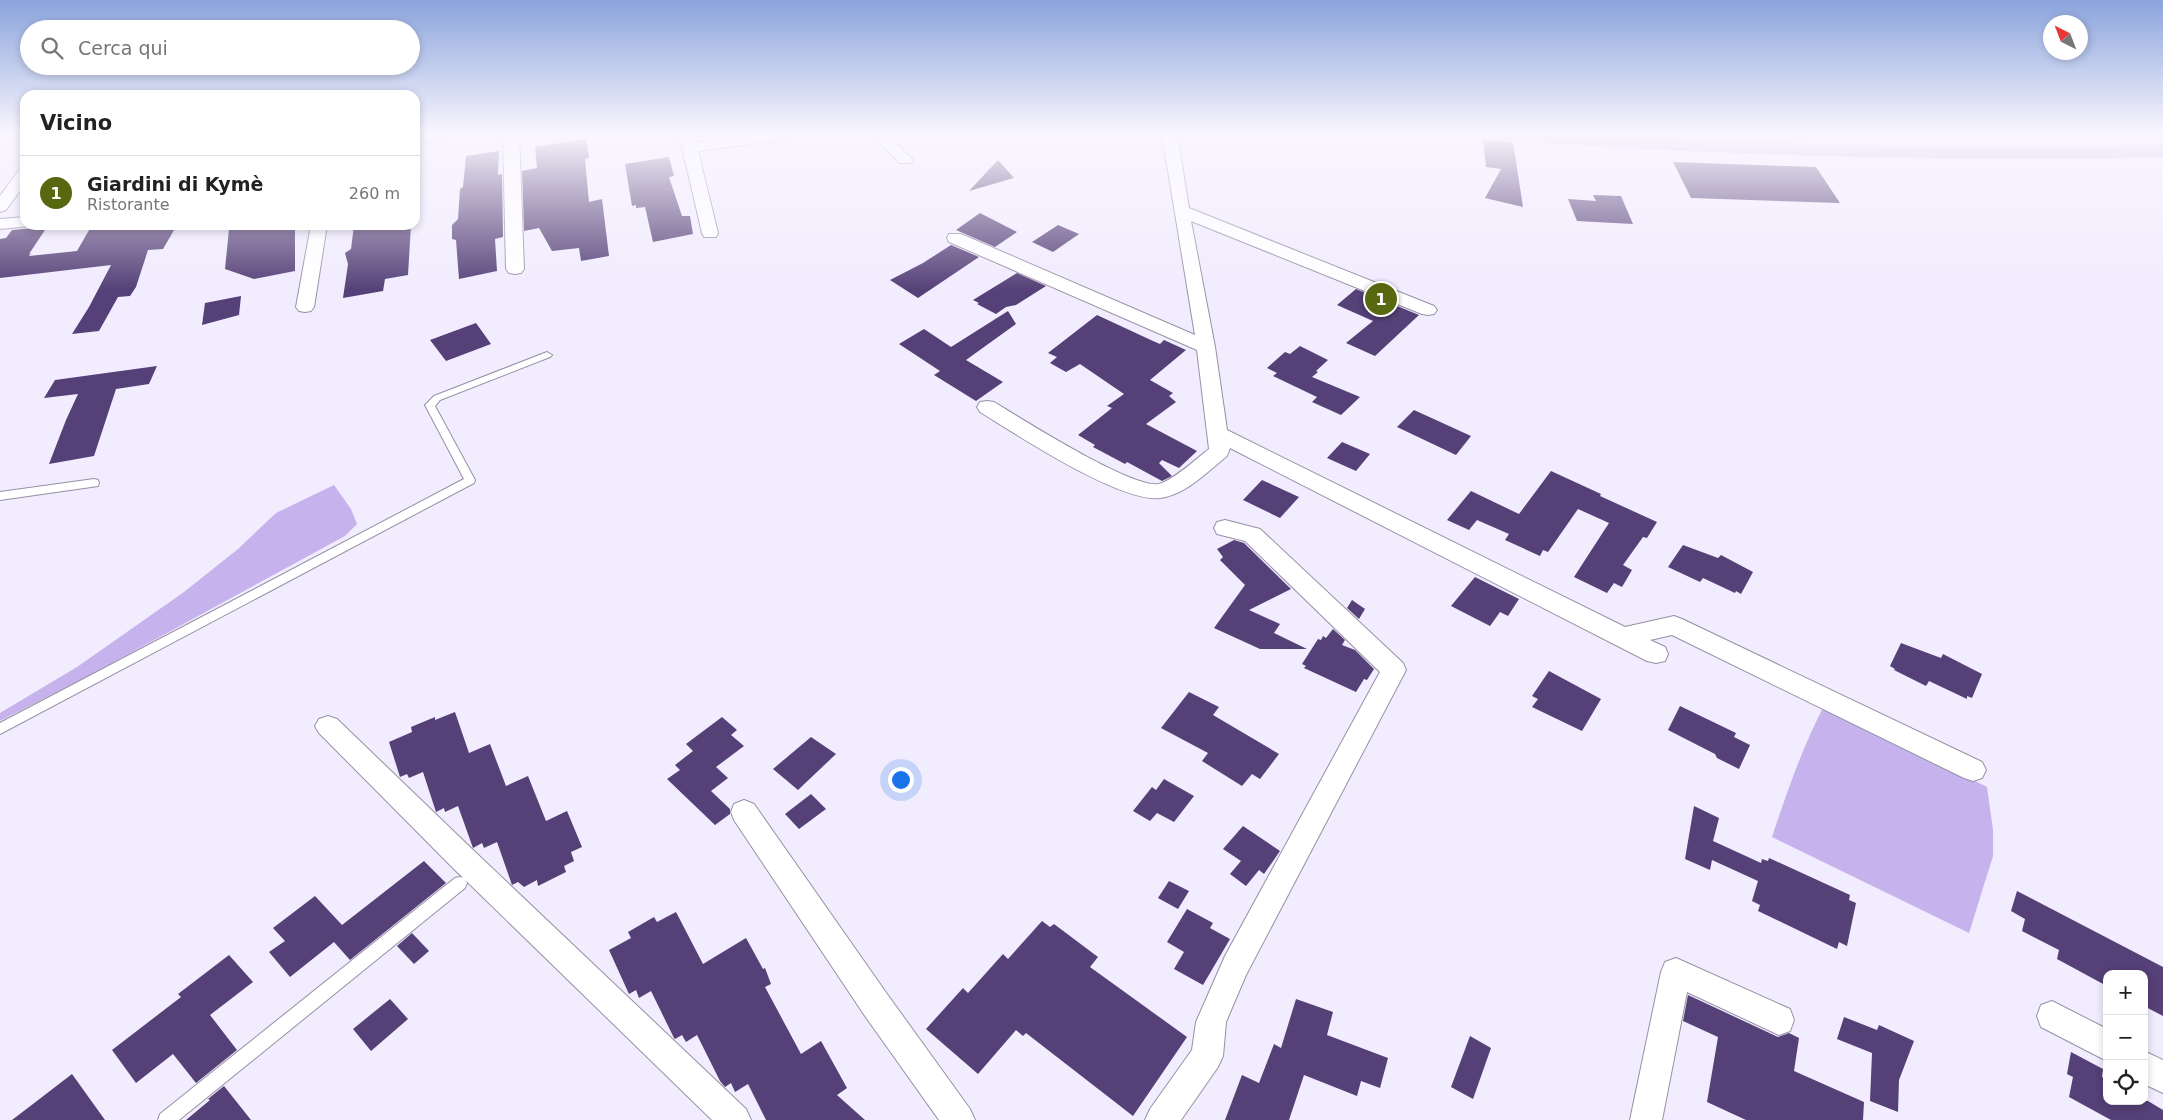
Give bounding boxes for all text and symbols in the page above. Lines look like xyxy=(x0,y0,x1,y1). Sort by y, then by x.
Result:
north arrow xyxy=(2043,15,2088,60)
search box xyxy=(20,20,420,75)
icon: search xyxy=(38,34,66,62)
text: Cerca qui xyxy=(78,37,168,59)
text: Vicino xyxy=(40,111,112,135)
text: Giardini di Kymè xyxy=(87,173,263,195)
text: 1 xyxy=(50,184,62,203)
text: 260 m xyxy=(349,184,400,203)
text: Ristorante xyxy=(87,195,170,214)
pin: 1 xyxy=(1365,280,1397,318)
your location xyxy=(888,767,914,793)
map controls xyxy=(2103,970,2148,1105)
button: + xyxy=(2103,970,2148,1015)
button: − xyxy=(2103,1015,2148,1060)
button: locate xyxy=(2103,1060,2148,1105)

